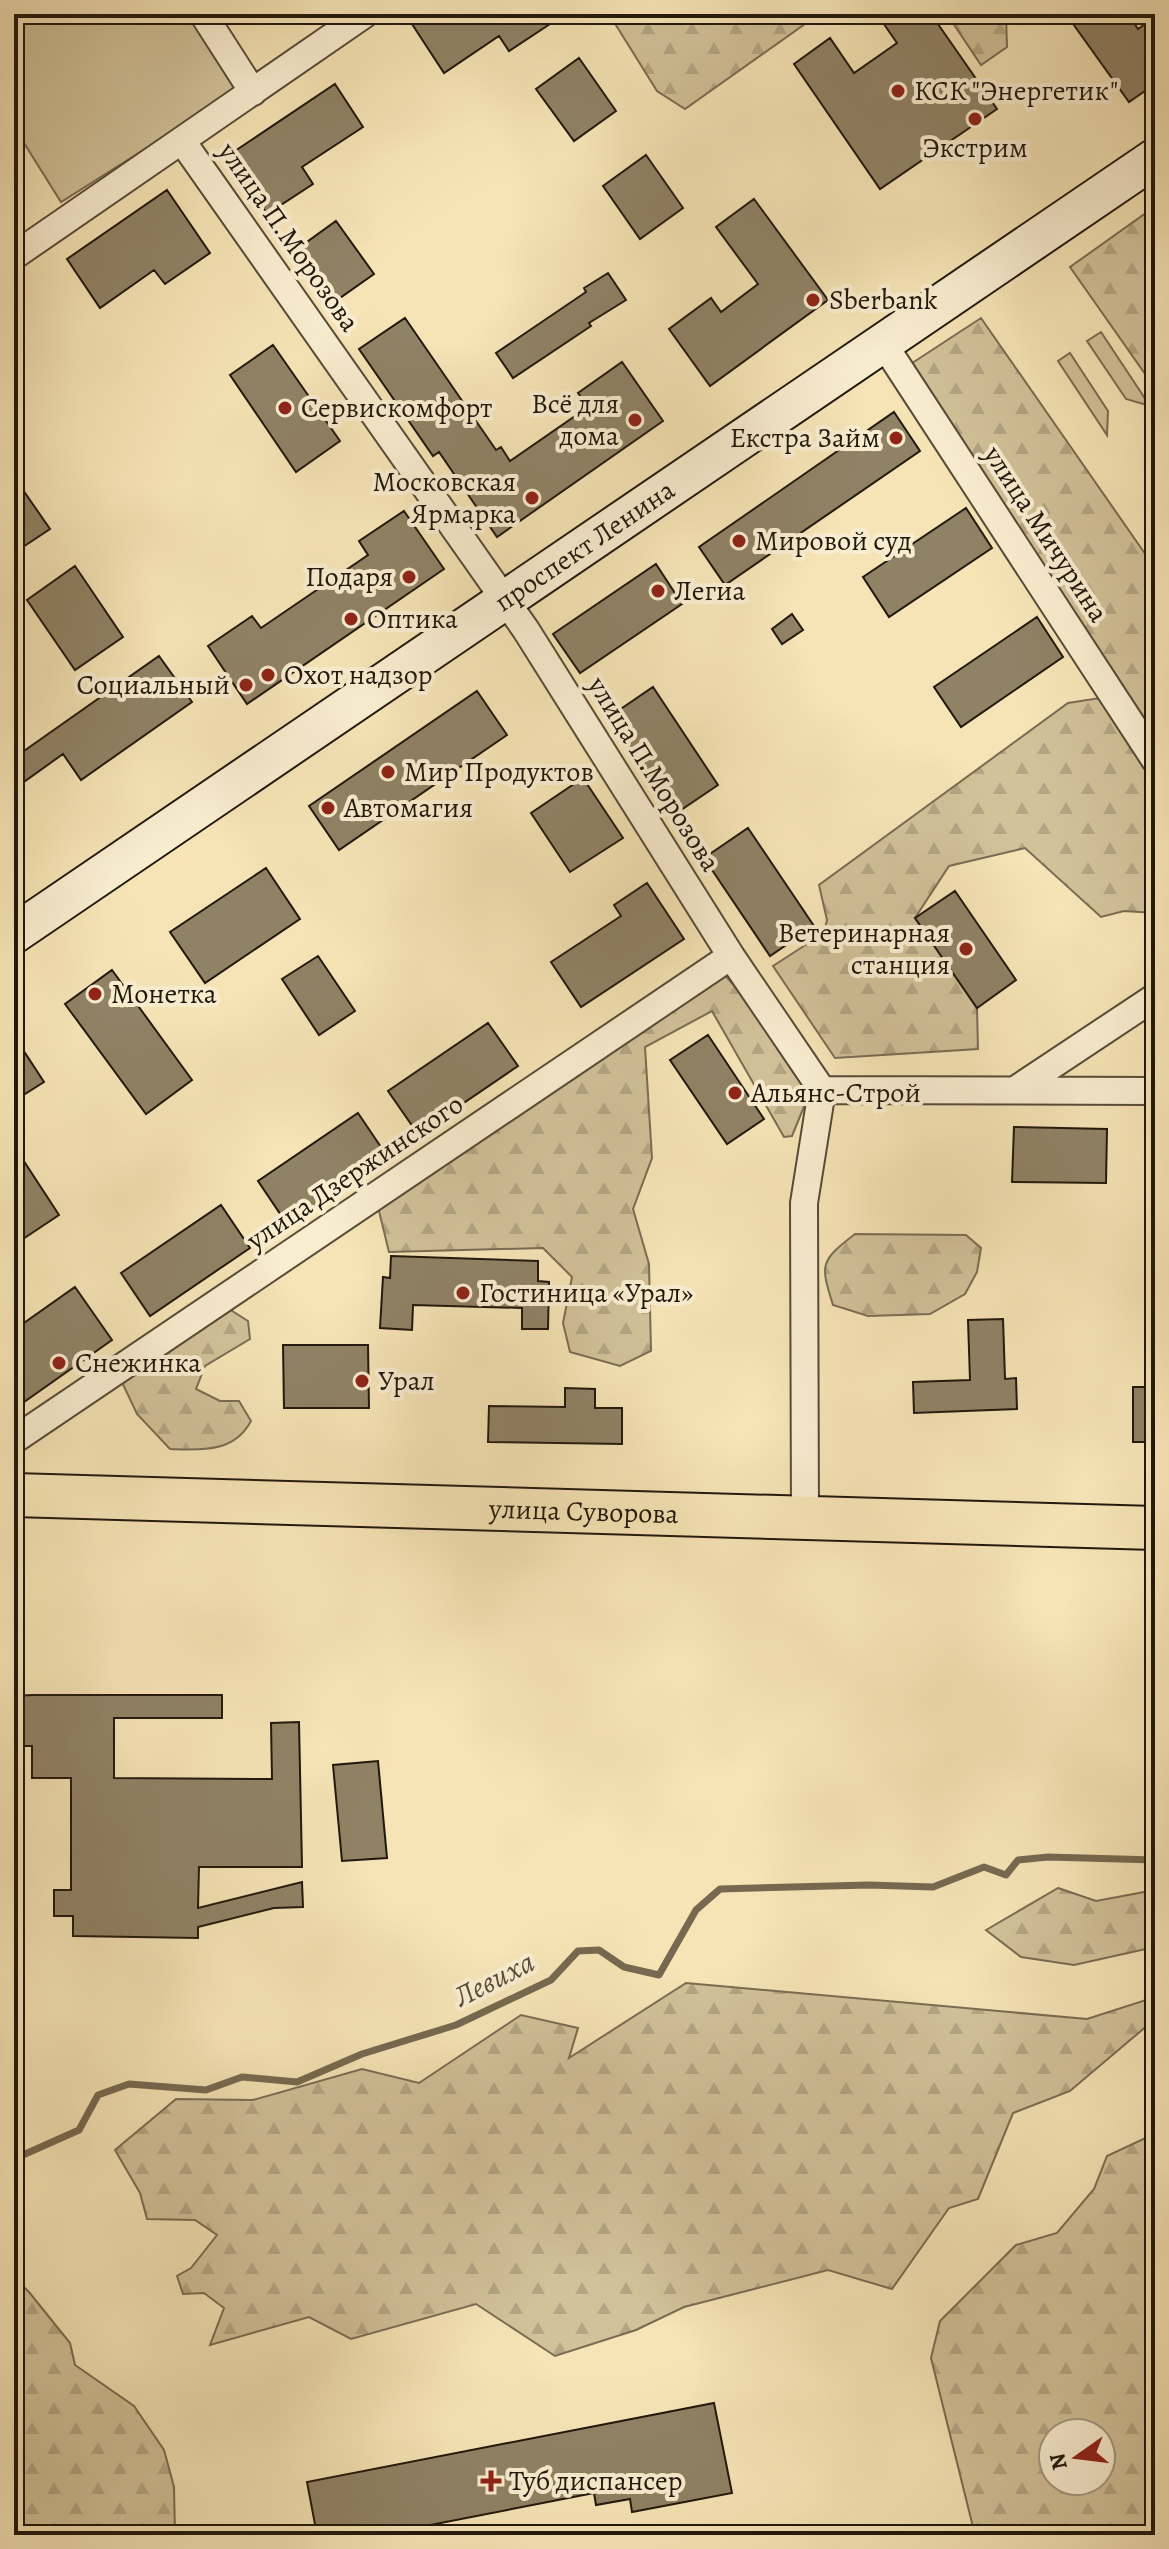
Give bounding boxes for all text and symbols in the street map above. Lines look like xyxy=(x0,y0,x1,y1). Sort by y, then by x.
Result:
place label: КСК "Энергетик" xyxy=(914,72,1118,110)
marker: КСК "Энергетик" xyxy=(889,82,907,100)
marker: Экстрим xyxy=(966,110,984,128)
place label: Экстрим xyxy=(922,129,1028,167)
street label: улица П.Морозова xyxy=(209,134,369,339)
place label: Sberbank xyxy=(829,281,938,319)
marker: Sberbank xyxy=(804,291,822,309)
place label: Всё для дома xyxy=(531,385,619,455)
place label: Сервискомфорт xyxy=(301,389,493,427)
marker: Сервискомфорт xyxy=(276,399,294,417)
marker: Всё для дома xyxy=(626,411,644,429)
place label: Екстра Займ xyxy=(730,419,880,457)
marker: Екстра Займ xyxy=(887,429,905,447)
street label: улица Мичурина xyxy=(974,438,1117,630)
place label: Московская Ярмарка xyxy=(373,463,516,533)
street label: проспект Ленина xyxy=(487,471,682,621)
marker: Московская Ярмарка xyxy=(523,489,541,507)
place label: Мировой суд xyxy=(755,522,912,560)
marker: Мировой суд xyxy=(730,532,748,550)
place label: Подаря xyxy=(305,558,393,596)
marker: Подаря xyxy=(400,568,418,586)
place label: Легиа xyxy=(674,572,746,610)
marker: Легиа xyxy=(649,582,667,600)
place label: Оптика xyxy=(367,600,458,638)
marker: Оптика xyxy=(342,610,360,628)
place label: Охот надзор xyxy=(284,656,433,694)
place label: Социальный xyxy=(76,666,230,704)
marker: Охот надзор xyxy=(259,666,277,684)
street label: улица П.Морозова xyxy=(578,668,729,879)
marker: Социальный xyxy=(237,676,255,694)
place label: Мир Продуктов xyxy=(404,753,594,791)
marker: Мир Продуктов xyxy=(379,763,397,781)
place label: Автомагия xyxy=(343,789,473,827)
marker: Автомагия xyxy=(319,799,337,817)
place label: Ветеринарная станция xyxy=(778,914,950,984)
marker: Ветеринарная станция xyxy=(957,940,975,958)
place label: Монетка xyxy=(111,975,217,1013)
marker: Монетка xyxy=(86,985,104,1003)
place label: Альянс-Строй xyxy=(750,1074,921,1112)
marker: Альянс-Строй xyxy=(726,1084,744,1102)
street label: улица Дзержинского xyxy=(238,1085,471,1259)
place label: Гостиница «Урал» xyxy=(479,1274,693,1312)
marker: Гостиница «Урал» xyxy=(454,1284,472,1302)
place label: Снежинка xyxy=(75,1344,201,1382)
marker: Снежинка xyxy=(50,1354,68,1372)
place label: Урал xyxy=(378,1362,435,1400)
marker: Урал xyxy=(353,1372,371,1390)
street label: улица Суворова xyxy=(487,1490,679,1533)
water label: Левиха xyxy=(446,1942,541,2017)
north arrow xyxy=(1037,2417,1117,2497)
text: N xyxy=(1042,2450,1075,2473)
place label: Туб диспансер xyxy=(509,2462,682,2500)
marker: Туб диспансер xyxy=(480,2470,502,2492)

